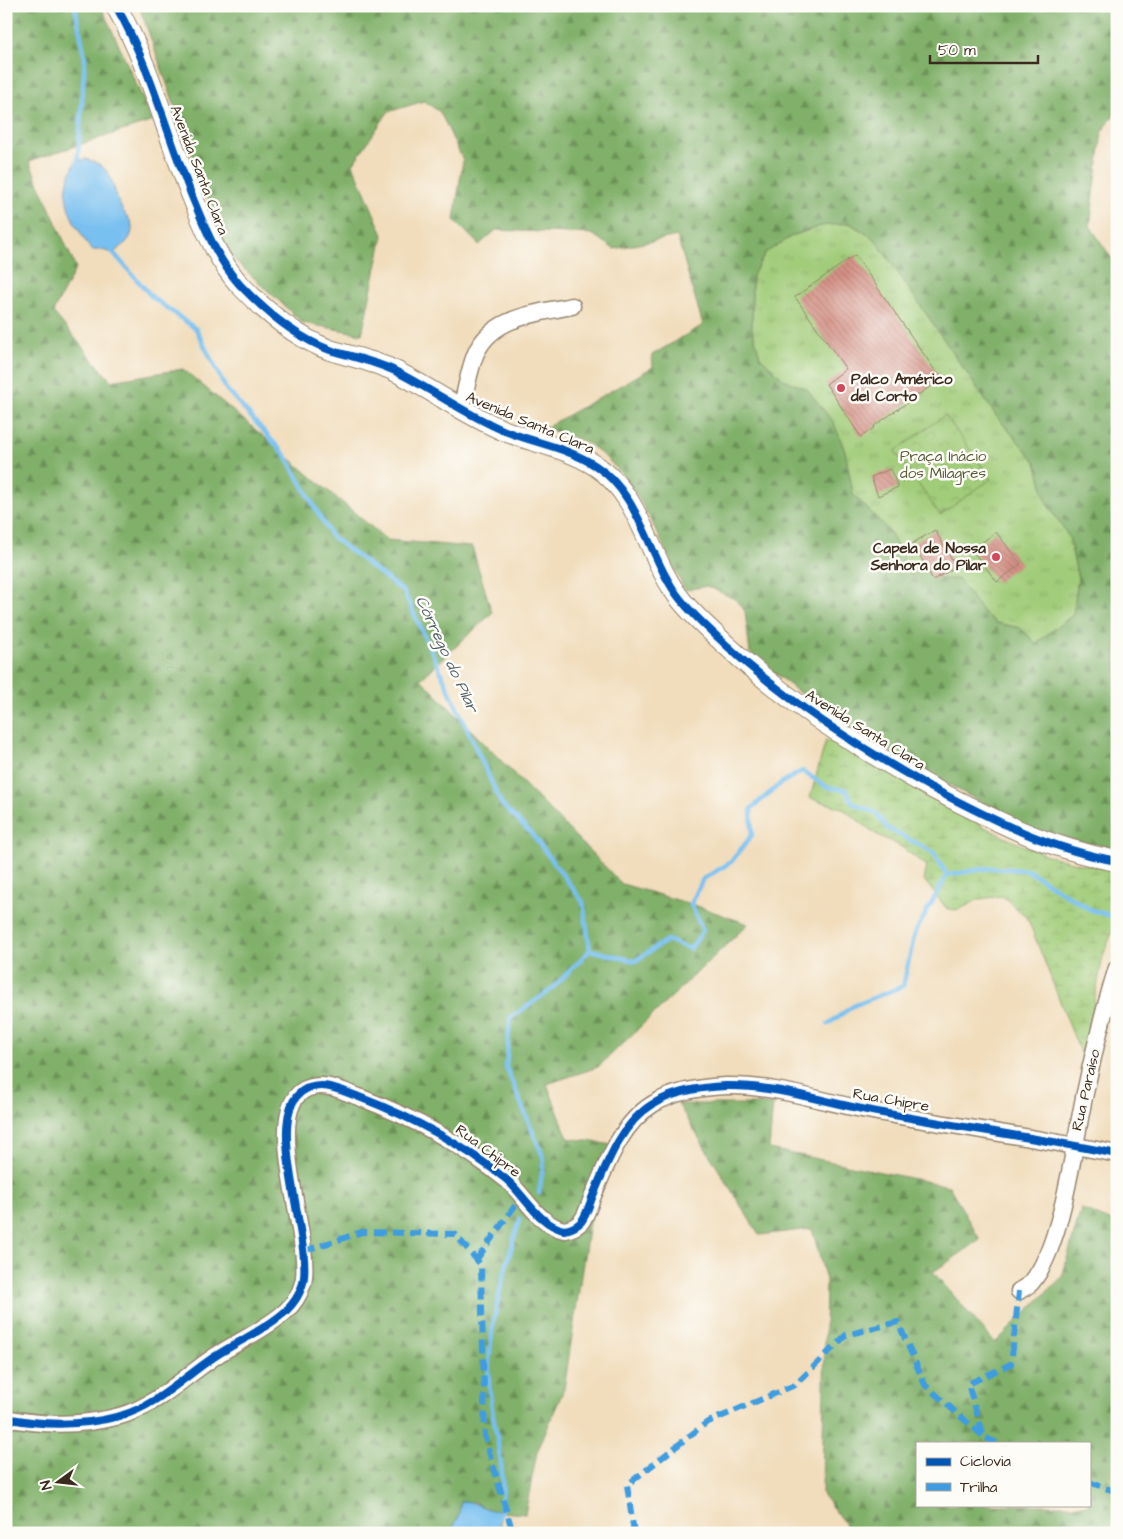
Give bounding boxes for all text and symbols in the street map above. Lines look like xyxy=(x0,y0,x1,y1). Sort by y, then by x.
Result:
scale bar xyxy=(930,32,1038,64)
text: 50 m xyxy=(938,40,976,61)
street label: Avenida Santa Clara xyxy=(165,102,234,238)
place label: Palco Américo del Corto xyxy=(850,369,953,407)
marker: Palco Américo del Corto xyxy=(835,382,847,394)
street label: Avenida Santa Clara xyxy=(463,386,598,460)
park label: Praça Inácio dos Milagres xyxy=(900,446,987,485)
place label: Capela de Nossa Senhora do Pilar xyxy=(870,538,987,576)
marker: Capela de Nossa Senhora do Pilar xyxy=(990,551,1002,563)
water label: Córrego do Pilar xyxy=(409,592,485,718)
street label: Avenida Santa Clara xyxy=(801,685,929,776)
street label: Rua Paraíso xyxy=(1066,1047,1106,1133)
street label: Rua Chipre xyxy=(851,1083,931,1117)
street label: Rua Chipre xyxy=(451,1119,525,1183)
legend xyxy=(916,1442,1090,1506)
text: Ciclovia xyxy=(960,1451,1011,1472)
north arrow xyxy=(32,1456,82,1506)
text: Trilha xyxy=(960,1477,998,1498)
text: N xyxy=(36,1478,57,1492)

